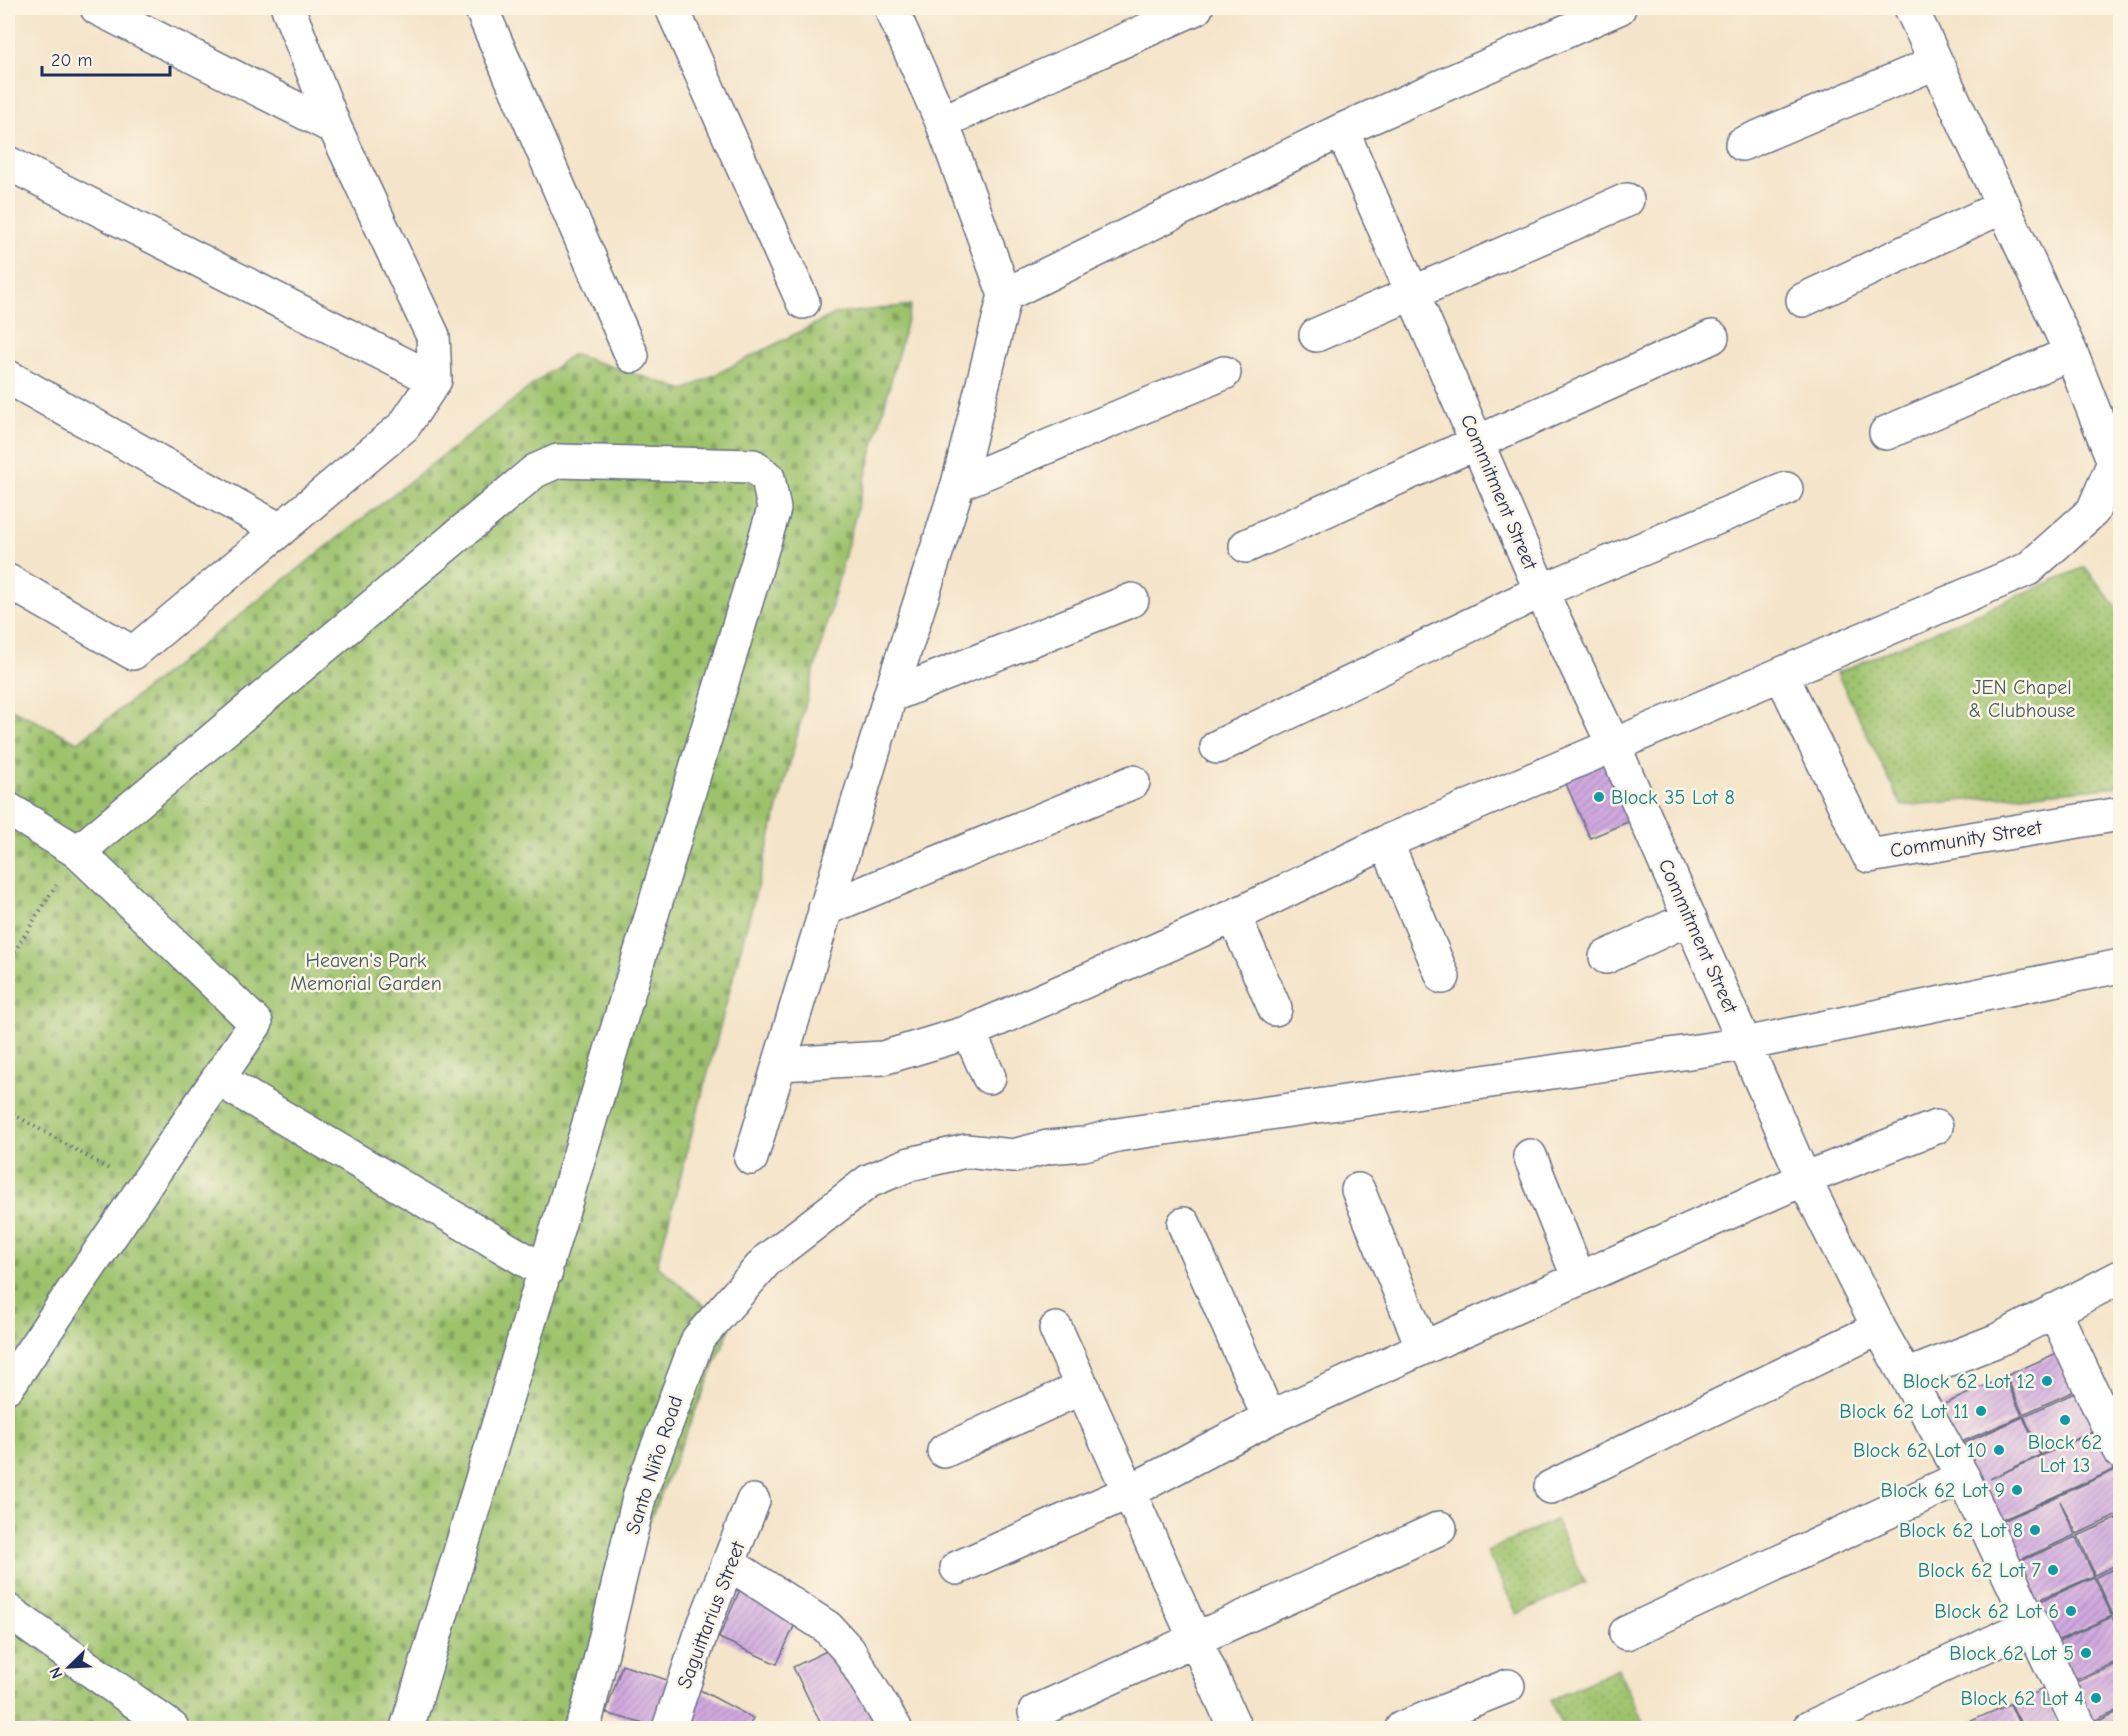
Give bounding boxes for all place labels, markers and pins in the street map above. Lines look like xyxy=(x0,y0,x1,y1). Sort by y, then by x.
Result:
place label: Block 35 Lot 8 xyxy=(1611,786,1735,809)
marker: Block 35 Lot 8 xyxy=(1592,790,1606,804)
place label: Block 62 Lot 12 xyxy=(1903,1370,2035,1393)
marker: Block 62 Lot 12 xyxy=(2040,1374,2054,1388)
place label: Block 62 Lot 11 xyxy=(1839,1400,1969,1423)
marker: Block 62 Lot 11 xyxy=(1974,1404,1988,1418)
marker: Block 62 Lot 13 xyxy=(2058,1413,2072,1427)
place label: Block 62 Lot 13 xyxy=(2028,1431,2102,1477)
place label: Block 62 Lot 10 xyxy=(1853,1439,1987,1462)
marker: Block 62 Lot 10 xyxy=(1992,1443,2006,1457)
place label: Block 62 Lot 9 xyxy=(1881,1479,2005,1502)
marker: Block 62 Lot 9 xyxy=(2010,1483,2024,1497)
place label: Block 62 Lot 8 xyxy=(1899,1519,2023,1542)
marker: Block 62 Lot 8 xyxy=(2028,1523,2042,1537)
place label: Block 62 Lot 7 xyxy=(1918,1559,2042,1582)
marker: Block 62 Lot 7 xyxy=(2046,1563,2060,1577)
place label: Block 62 Lot 6 xyxy=(1934,1600,2059,1623)
marker: Block 62 Lot 6 xyxy=(2064,1604,2078,1618)
place label: Block 62 Lot 5 xyxy=(1949,1642,2074,1665)
marker: Block 62 Lot 5 xyxy=(2079,1646,2093,1660)
place label: Block 62 Lot 4 xyxy=(1961,1687,2084,1710)
marker: Block 62 Lot 4 xyxy=(2089,1691,2103,1705)

